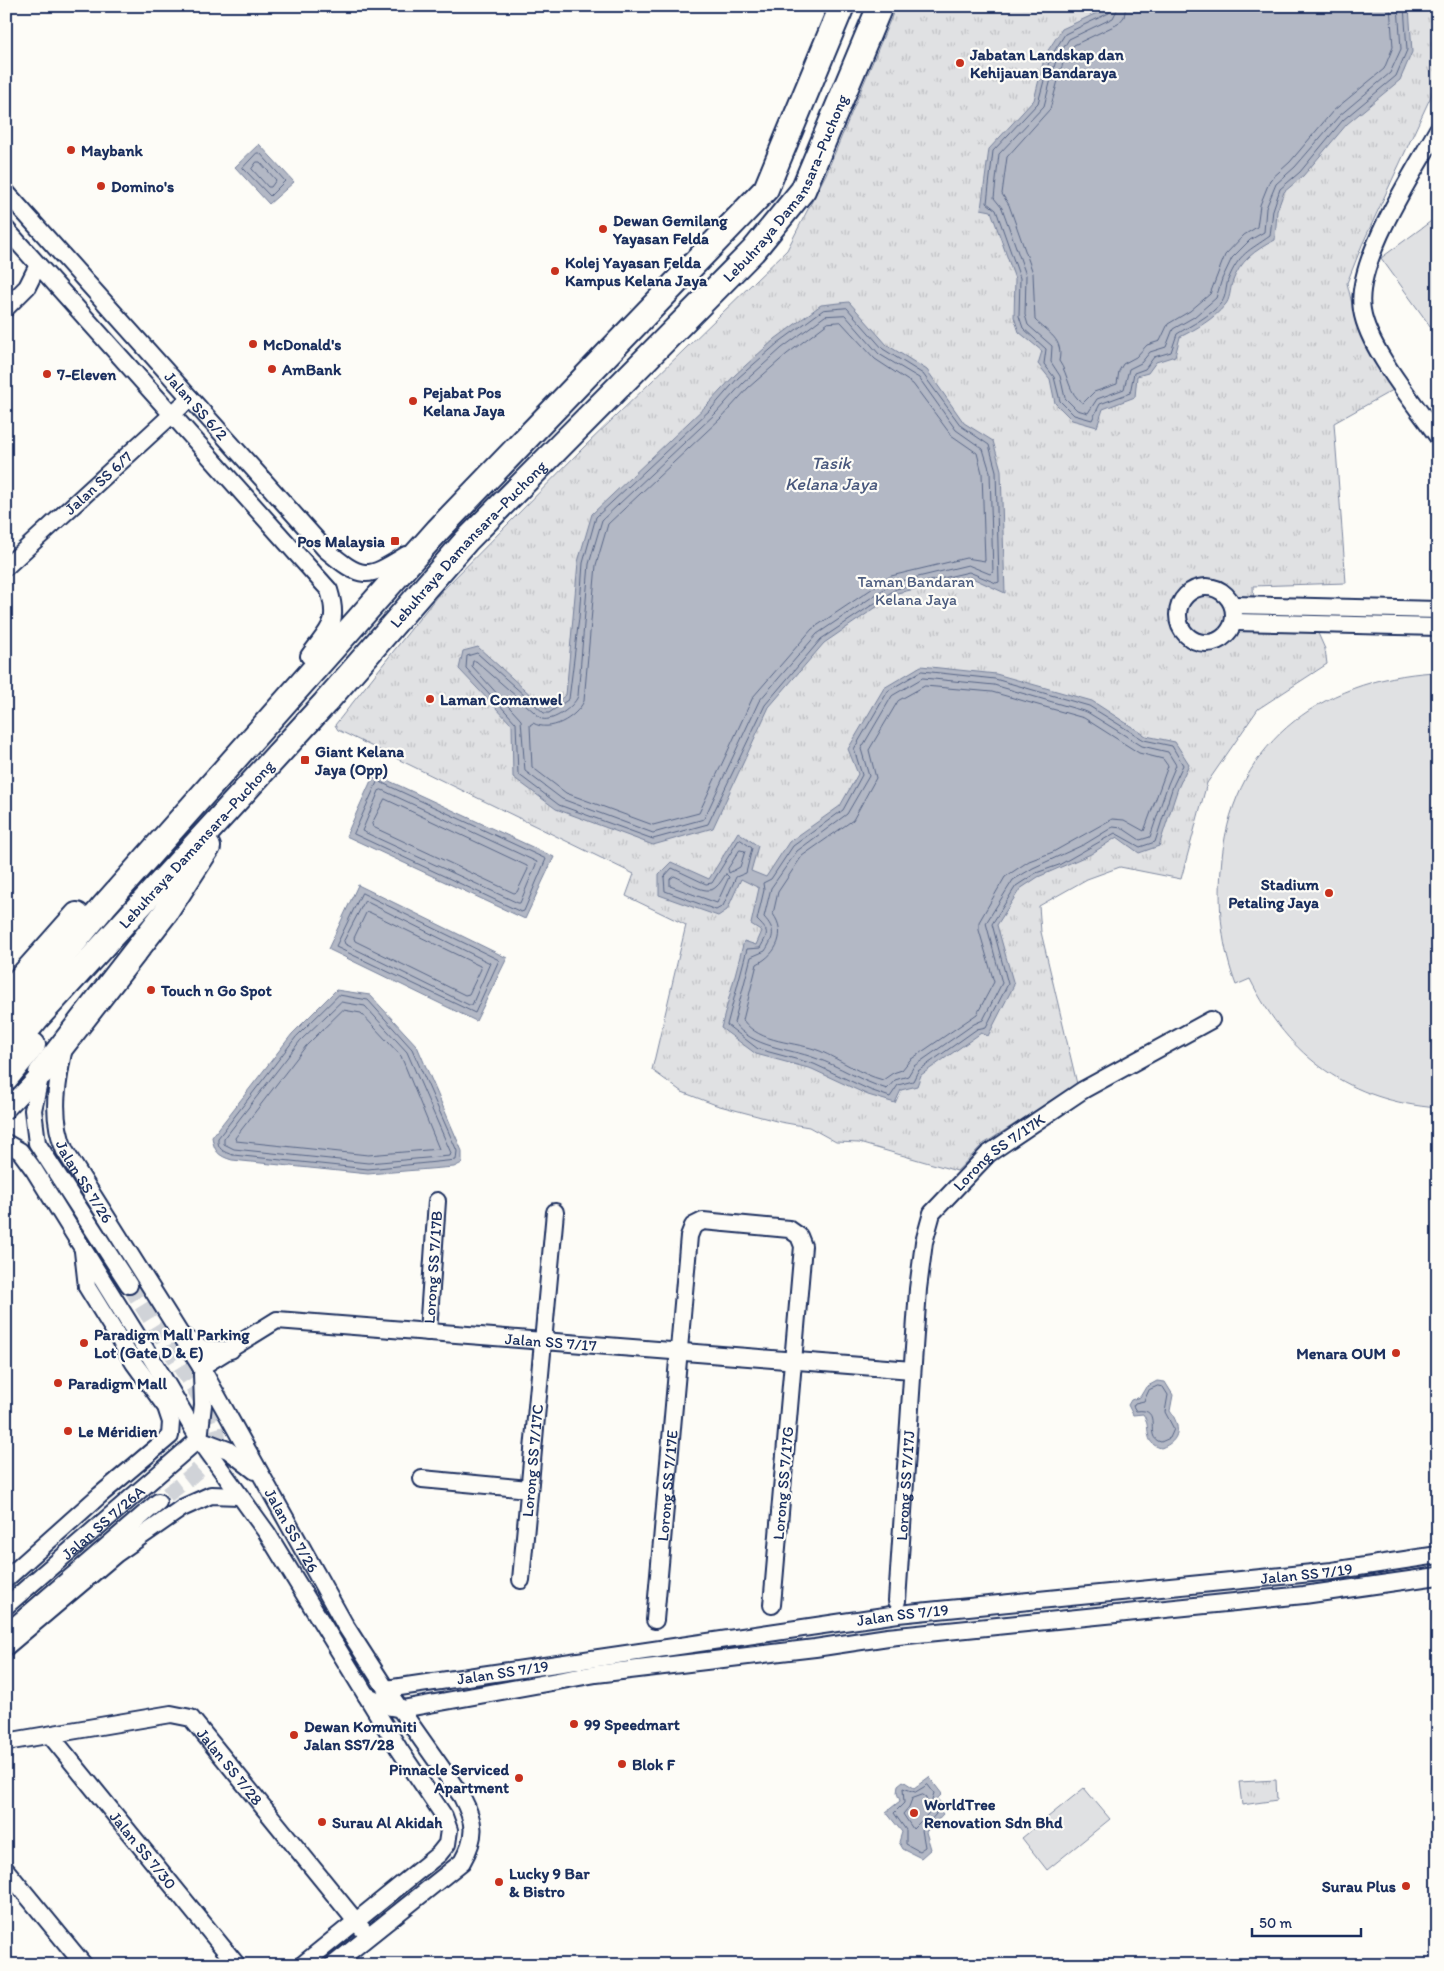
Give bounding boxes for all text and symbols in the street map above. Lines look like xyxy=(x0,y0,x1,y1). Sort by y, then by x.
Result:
place label: Jabatan Landskap dan Kehijauan Bandaraya xyxy=(969,45,1125,83)
marker: Jabatan Landskap dan Kehijauan Bandaraya xyxy=(954,57,966,69)
street label: Lebuhraya Damansara–Puchong xyxy=(718,91,852,286)
place label: Maybank xyxy=(81,141,144,161)
marker: Maybank xyxy=(65,144,77,156)
place label: Domino's xyxy=(111,177,174,196)
marker: Domino's xyxy=(95,180,107,192)
place label: Dewan Gemilang Yayasan Felda xyxy=(612,211,728,249)
marker: Dewan Gemilang Yayasan Felda xyxy=(597,223,609,235)
place label: Kolej Yayasan Felda Kampus Kelana Jaya xyxy=(565,253,708,291)
marker: Kolej Yayasan Felda Kampus Kelana Jaya xyxy=(549,265,561,277)
place label: McDonald's xyxy=(263,335,341,354)
marker: McDonald's xyxy=(247,338,259,350)
place label: AmBank xyxy=(281,360,342,379)
marker: AmBank xyxy=(266,363,278,375)
place label: 7-Eleven xyxy=(56,365,117,384)
street label: Jalan SS 6/2 xyxy=(161,367,233,444)
marker: 7-Eleven xyxy=(41,368,53,380)
place label: Pejabat Pos Kelana Jaya xyxy=(423,383,505,421)
marker: Pejabat Pos Kelana Jaya xyxy=(407,395,419,407)
street label: Jalan SS 6/7 xyxy=(60,447,136,518)
water label: Tasik Kelana Jaya xyxy=(785,452,878,495)
street label: Lebuhraya Damansara–Puchong xyxy=(386,456,551,631)
place label: Pos Malaysia xyxy=(297,532,385,552)
marker: Pos Malaysia xyxy=(389,535,401,547)
park label: Taman Bandaran Kelana Jaya xyxy=(858,572,974,609)
place label: Laman Comanwel xyxy=(440,690,563,709)
marker: Laman Comanwel xyxy=(424,693,436,705)
place label: Giant Kelana Jaya (Opp) xyxy=(314,742,404,780)
marker: Giant Kelana Jaya (Opp) xyxy=(299,754,311,766)
street label: Lebuhraya Damansara–Puchong xyxy=(114,755,278,932)
place label: Stadium Petaling Jaya xyxy=(1228,875,1320,913)
marker: Stadium Petaling Jaya xyxy=(1323,887,1335,899)
place label: Touch n Go Spot xyxy=(160,981,272,1001)
marker: Touch n Go Spot xyxy=(145,984,157,996)
street label: Lorong SS 7/17K xyxy=(949,1109,1049,1195)
street label: Jalan SS 7/26 xyxy=(52,1138,117,1226)
street label: Lorong SS 7/17B xyxy=(419,1210,446,1324)
place label: Paradigm Mall Parking Lot (Gate D & E) xyxy=(94,1325,250,1363)
street label: Jalan SS 7/17 xyxy=(504,1328,597,1355)
marker: Paradigm Mall Parking Lot (Gate D & E) xyxy=(78,1337,90,1349)
place label: Menara OUM xyxy=(1296,1344,1386,1363)
marker: Menara OUM xyxy=(1390,1347,1402,1359)
place label: Paradigm Mall xyxy=(68,1374,168,1394)
marker: Paradigm Mall xyxy=(52,1377,64,1389)
street label: Lorong SS 7/17C xyxy=(517,1403,547,1518)
place label: Le Méridien xyxy=(78,1422,159,1441)
marker: Le Méridien xyxy=(62,1425,74,1437)
street label: Lorong SS 7/17G xyxy=(769,1426,797,1540)
street label: Lorong SS 7/17E xyxy=(653,1429,681,1542)
street label: Lorong SS 7/17J xyxy=(892,1429,918,1541)
street label: Jalan SS 7/26A xyxy=(57,1481,148,1563)
street label: Jalan SS 7/26 xyxy=(261,1485,323,1576)
street label: Jalan SS 7/19 xyxy=(1260,1559,1354,1588)
street label: Jalan SS 7/19 xyxy=(855,1600,949,1629)
street label: Jalan SS 7/19 xyxy=(456,1656,550,1688)
place label: 99 Speedmart xyxy=(584,1715,680,1735)
place label: Dewan Komuniti Jalan SS7/28 xyxy=(303,1717,417,1754)
marker: 99 Speedmart xyxy=(568,1718,580,1730)
street label: Jalan SS 7/28 xyxy=(193,1724,267,1809)
marker: Dewan Komuniti Jalan SS7/28 xyxy=(288,1729,300,1741)
place label: Blok F xyxy=(632,1755,676,1774)
marker: Blok F xyxy=(616,1758,628,1770)
place label: Pinnacle Serviced Apartment xyxy=(389,1760,509,1798)
marker: Pinnacle Serviced Apartment xyxy=(513,1772,525,1784)
place label: WorldTree Renovation Sdn Bhd xyxy=(924,1795,1063,1832)
street label: Jalan SS 7/30 xyxy=(106,1807,181,1893)
marker: WorldTree Renovation Sdn Bhd xyxy=(908,1807,920,1819)
place label: Surau Al Akidah xyxy=(332,1813,443,1832)
marker: Surau Al Akidah xyxy=(316,1816,328,1828)
place label: Lucky 9 Bar & Bistro xyxy=(509,1864,590,1901)
marker: Lucky 9 Bar & Bistro xyxy=(493,1876,505,1888)
place label: Surau Plus xyxy=(1322,1877,1396,1896)
marker: Surau Plus xyxy=(1400,1880,1412,1892)
scale bar xyxy=(1252,1906,1360,1938)
text: 50 m xyxy=(1259,1914,1292,1932)

